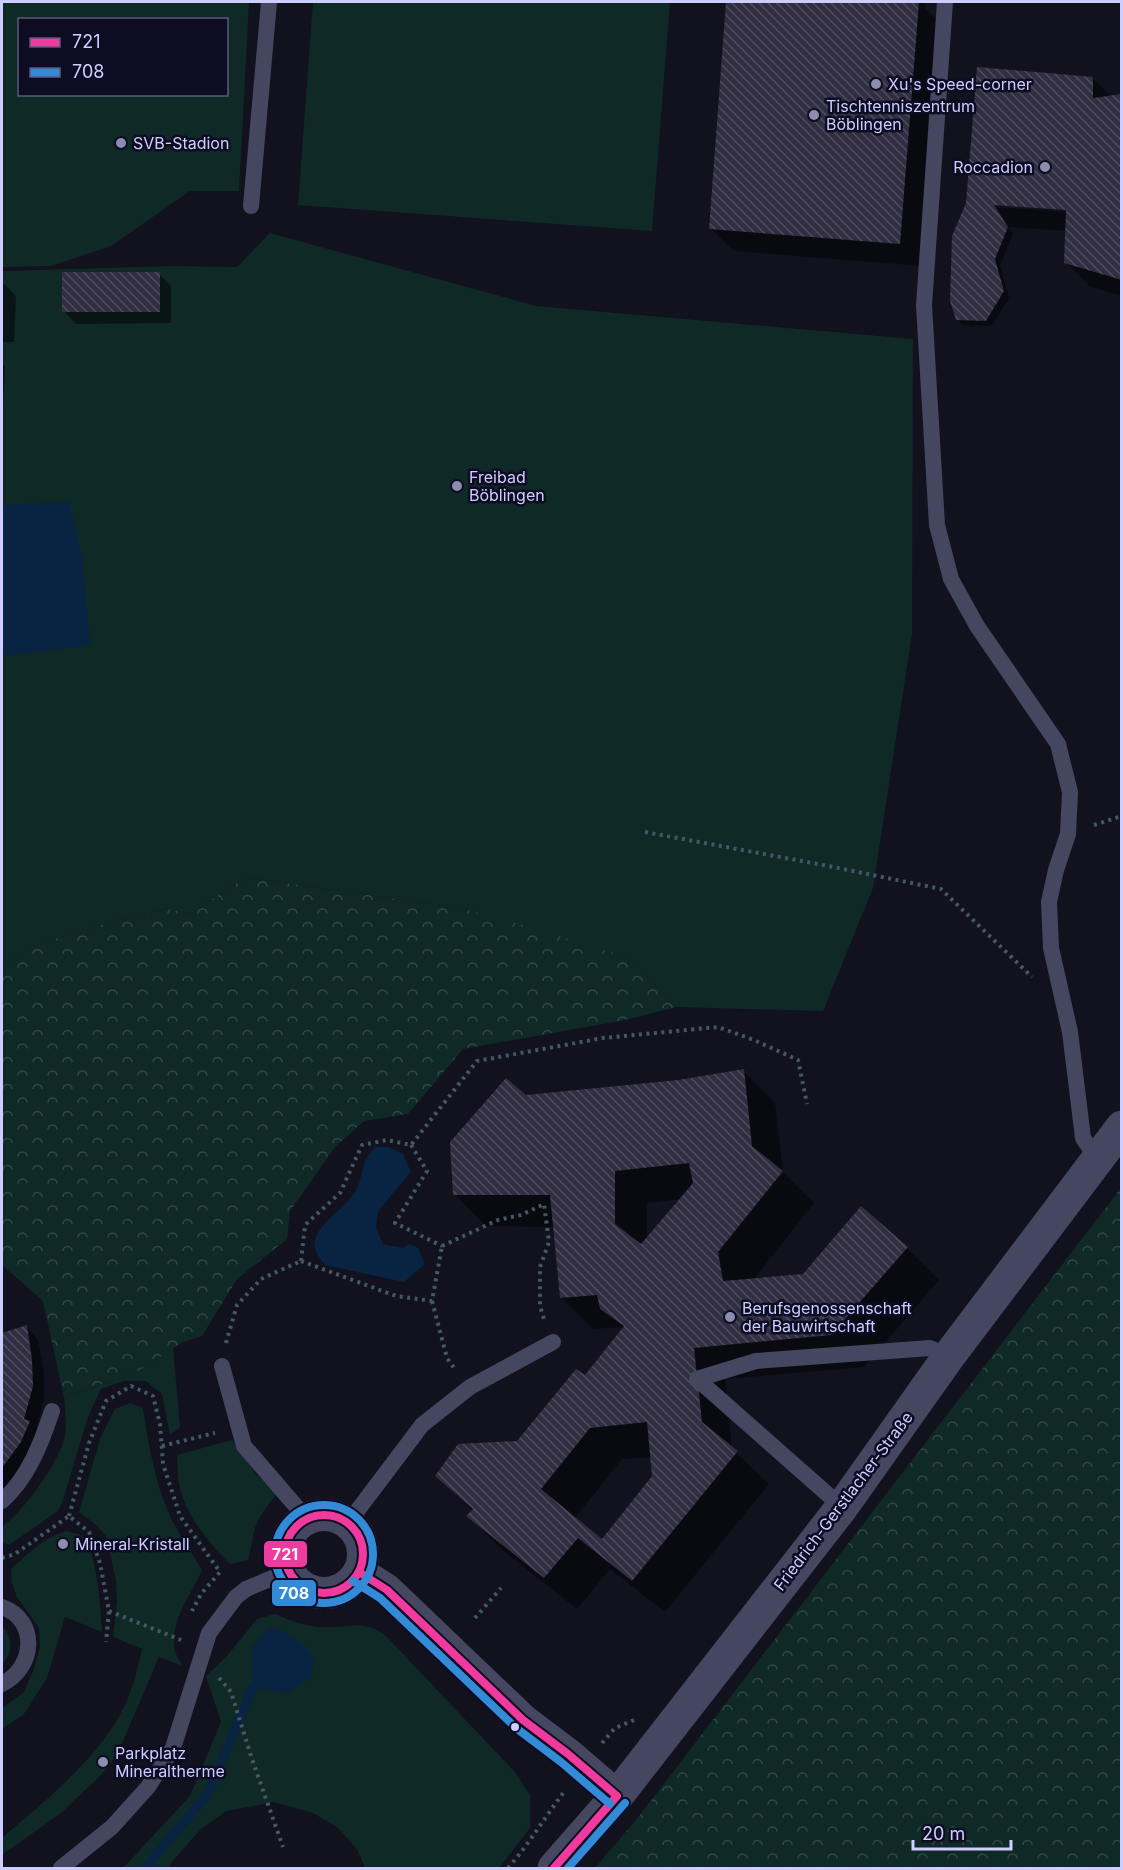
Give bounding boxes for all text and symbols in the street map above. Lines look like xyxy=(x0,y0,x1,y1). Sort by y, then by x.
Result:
legend xyxy=(18,18,228,96)
text: 721 xyxy=(72,31,101,52)
text: 708 xyxy=(72,61,104,82)
place label: Xu's Speed-corner xyxy=(888,74,1032,94)
marker: Xu's Speed-corner xyxy=(869,77,883,91)
place label: Tischtenniszentrum Böblingen xyxy=(826,96,975,134)
marker: Tischtenniszentrum Böblingen xyxy=(807,108,821,122)
place label: SVB-Stadion xyxy=(133,133,229,153)
marker: SVB-Stadion xyxy=(114,136,128,150)
place label: Roccadion xyxy=(953,157,1033,177)
marker: Roccadion xyxy=(1038,160,1052,174)
place label: Freibad Böblingen xyxy=(469,467,545,505)
marker: Freibad Böblingen xyxy=(450,479,464,493)
place label: Berufsgenossenschaft der Bauwirtschaft xyxy=(742,1298,912,1336)
marker: Berufsgenossenschaft der Bauwirtschaft xyxy=(723,1310,737,1324)
street label: Friedrich-Gerstlacher-Straße xyxy=(769,1408,917,1594)
place label: Mineral-Kristall xyxy=(75,1534,190,1554)
marker: Mineral-Kristall xyxy=(56,1537,70,1551)
line badge: 721 xyxy=(263,1540,308,1568)
text: 721 xyxy=(272,1544,298,1564)
line badge: 708 xyxy=(271,1579,317,1607)
text: 708 xyxy=(279,1583,309,1603)
unlabelled marker xyxy=(509,1721,521,1733)
place label: Parkplatz Mineraltherme xyxy=(115,1743,225,1781)
marker: Parkplatz Mineraltherme xyxy=(96,1755,110,1769)
scale bar xyxy=(913,1813,1010,1851)
text: 20 m xyxy=(922,1823,965,1844)

